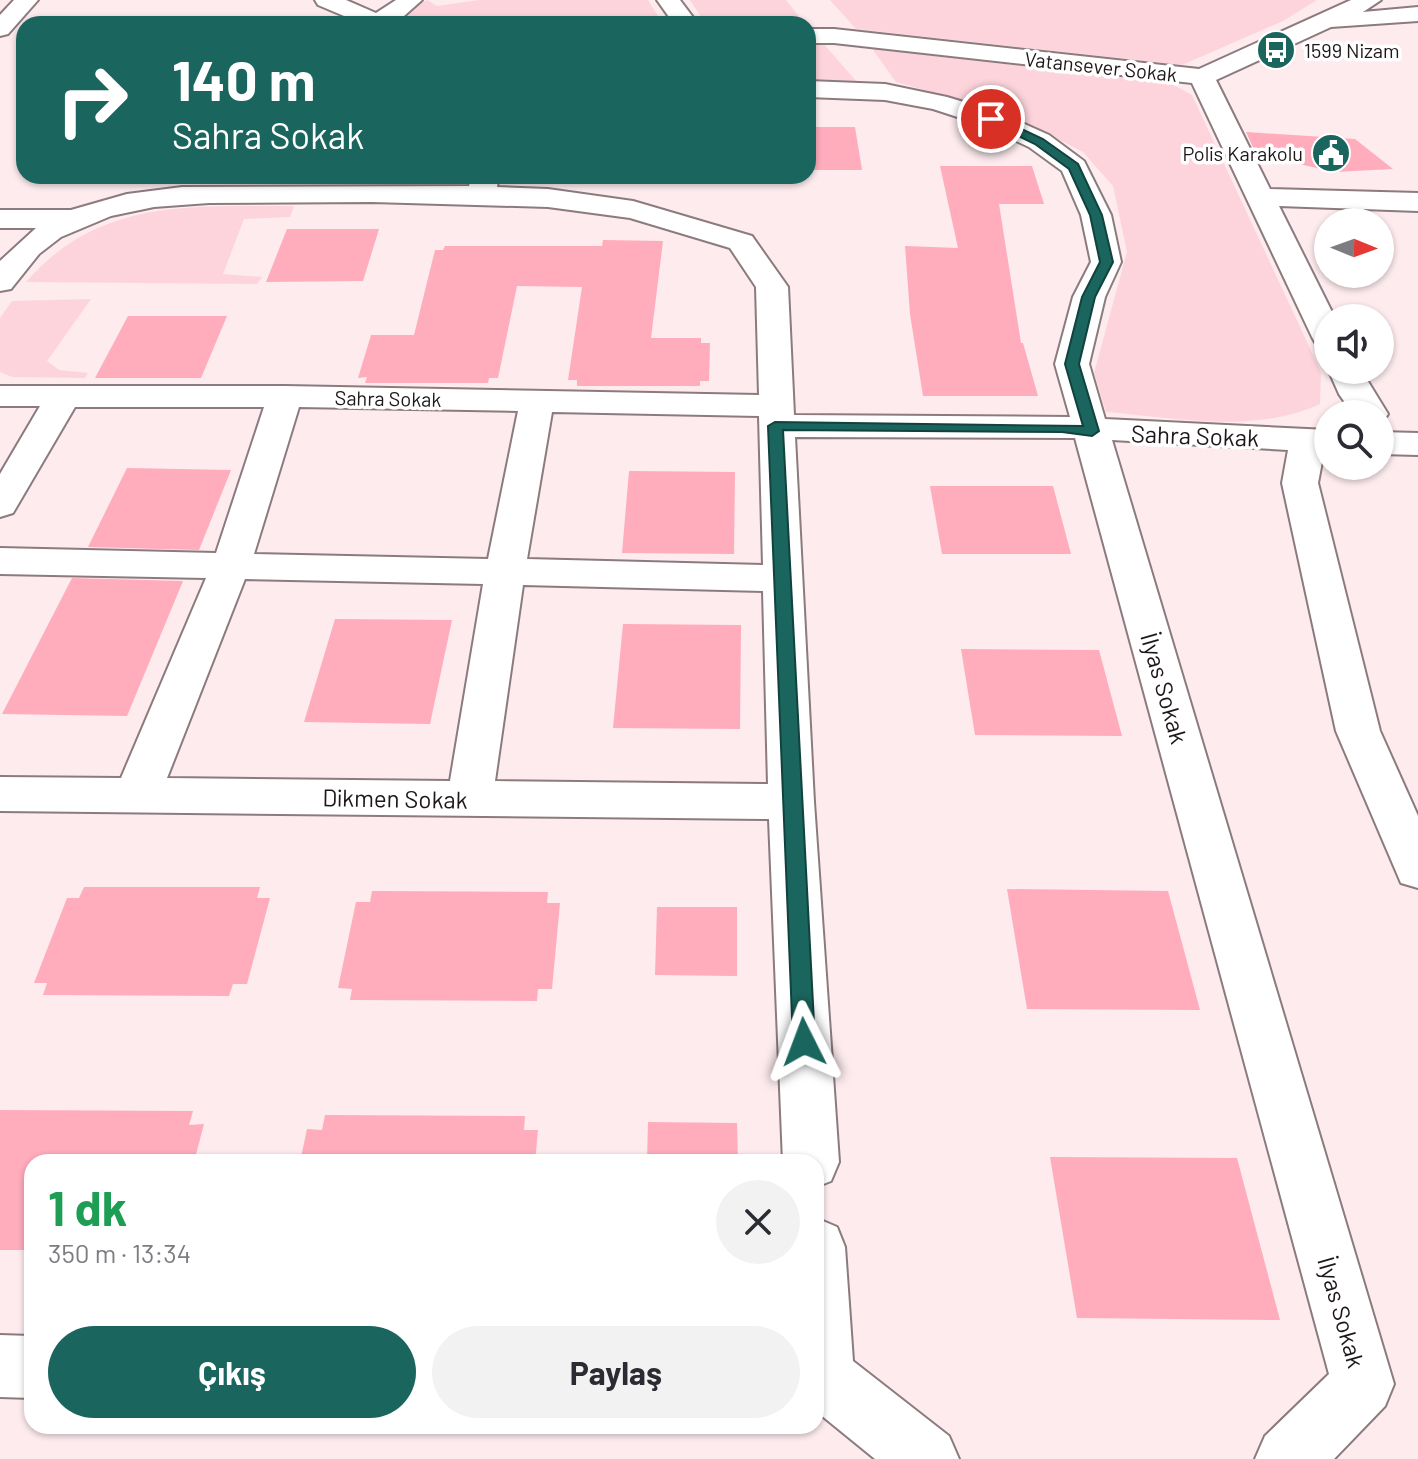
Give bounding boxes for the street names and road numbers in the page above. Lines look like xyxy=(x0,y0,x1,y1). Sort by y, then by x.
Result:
street label: Vatansever Sokak xyxy=(1024,46,1178,86)
street label: Sahra Sokak xyxy=(334,385,442,411)
street label: Sahra Sokak xyxy=(1130,418,1260,452)
street label: İlyas Sokak xyxy=(1135,629,1195,747)
street label: Dikmen Sokak xyxy=(322,782,468,814)
street label: İlyas Sokak xyxy=(1312,1253,1372,1371)

